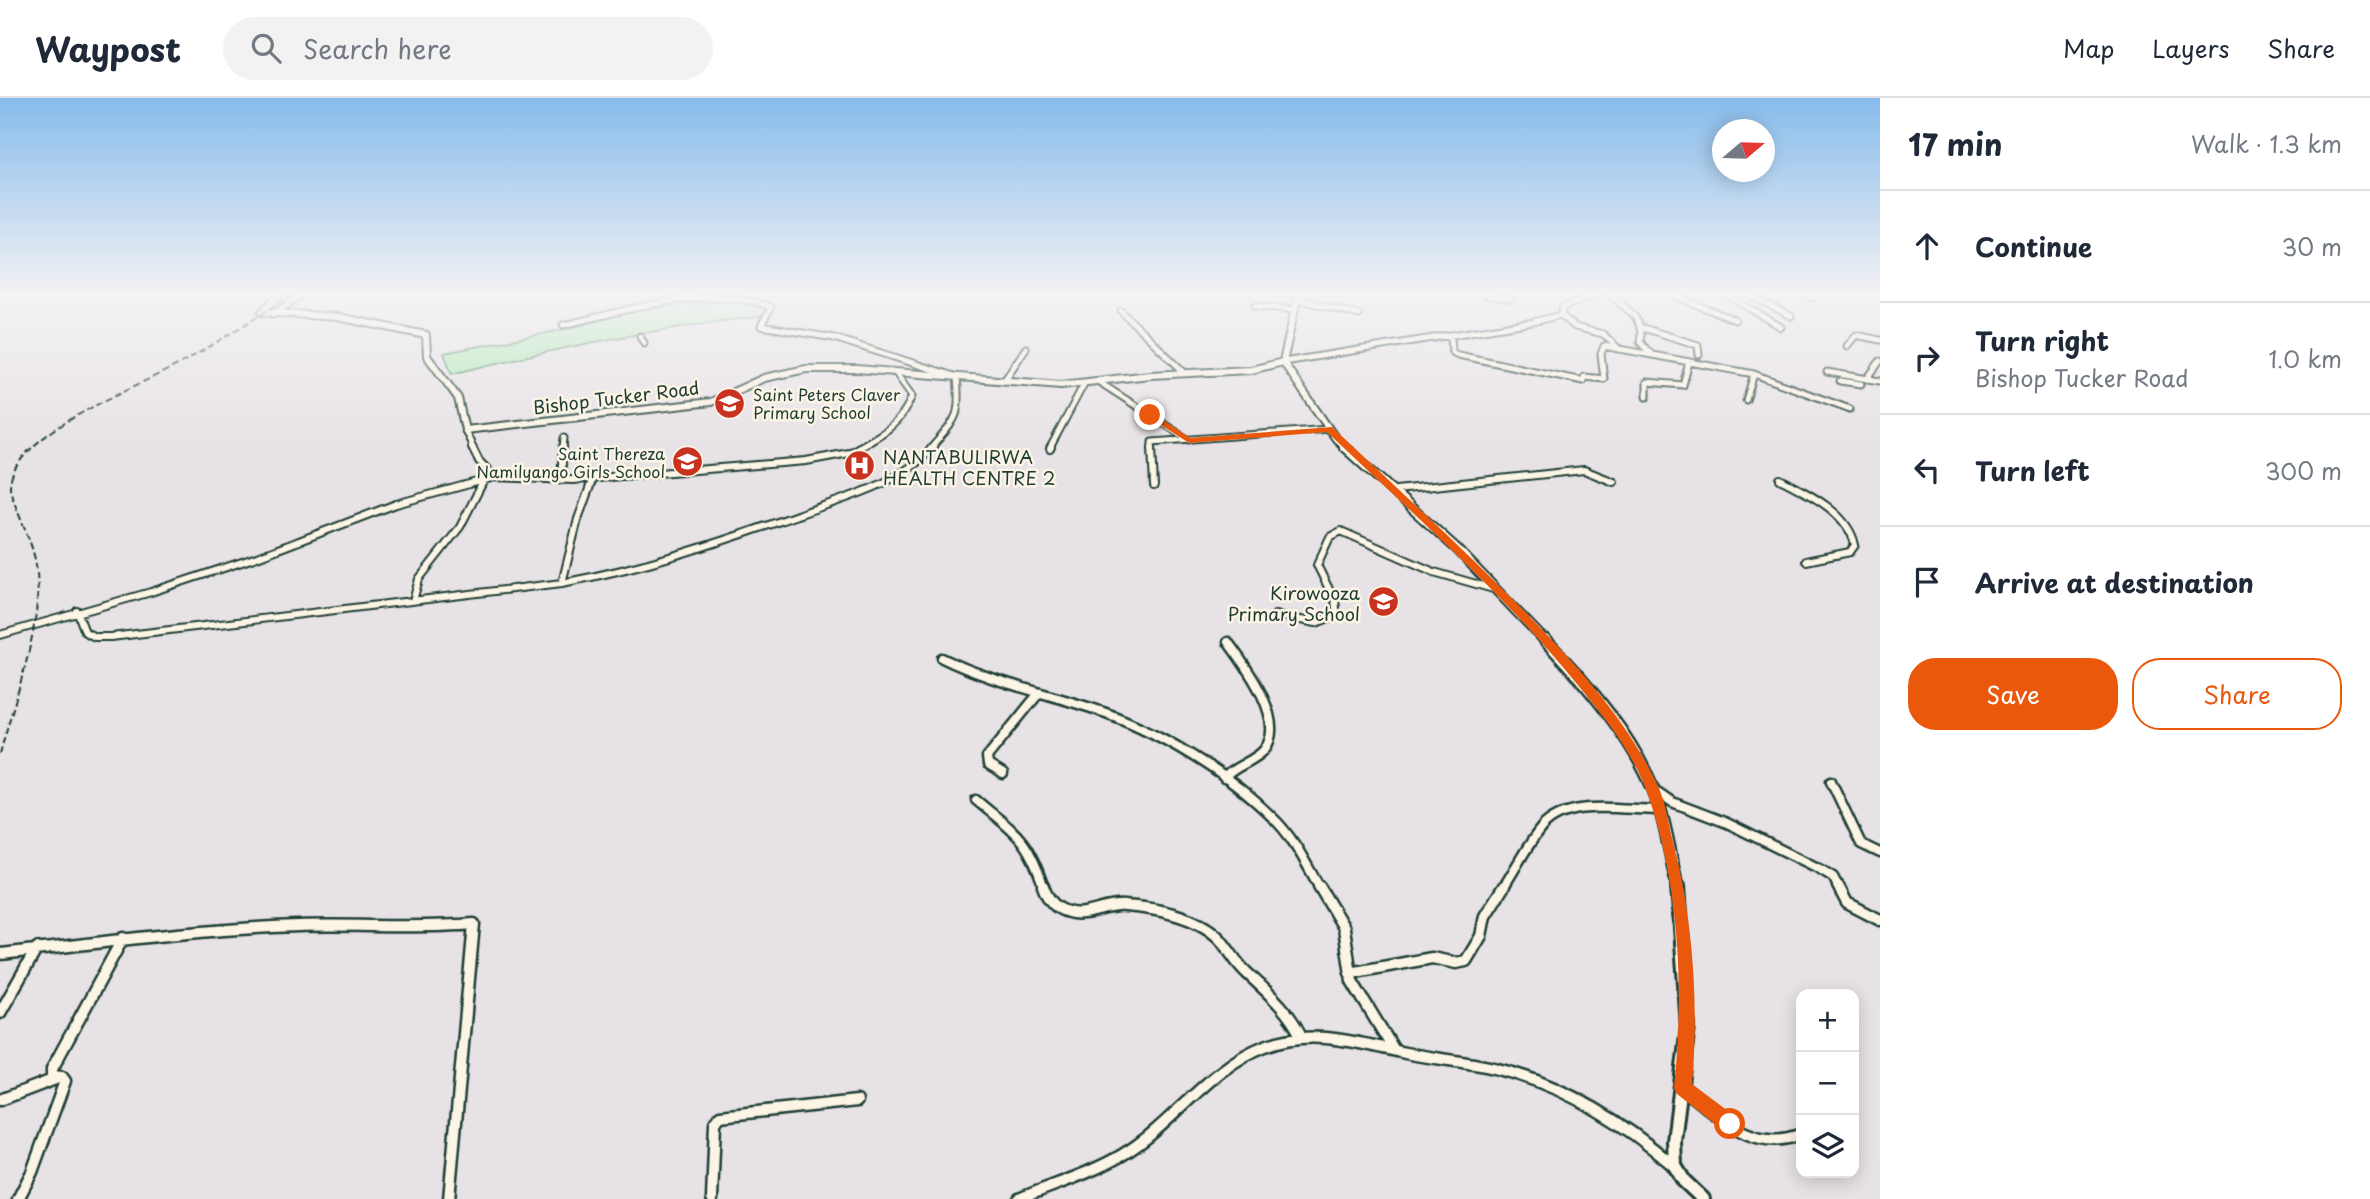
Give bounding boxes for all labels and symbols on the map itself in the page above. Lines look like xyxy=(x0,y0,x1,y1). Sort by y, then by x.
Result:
north arrow xyxy=(1712,119,1775,182)
street label: Bishop Tucker Road xyxy=(532,373,700,421)
place label: Saint Peters Claver Primary School xyxy=(753,382,901,424)
school or university icon: Saint Peters Claver Primary School xyxy=(713,386,747,420)
route end xyxy=(1134,399,1165,430)
place label: Saint Thereza Namilyango Girls School xyxy=(476,441,665,483)
place label: NANTABULIRWA HEALTH CENTRE 2 xyxy=(883,443,1056,491)
school or university icon: Saint Thereza Namilyango Girls School xyxy=(671,445,705,479)
hospital icon: NANTABULIRWA HEALTH CENTRE 2 xyxy=(843,449,877,483)
place label: Kirowooza Primary School xyxy=(1228,579,1361,627)
school or university icon: Kirowooza Primary School xyxy=(1366,585,1400,619)
route start xyxy=(1714,1108,1745,1139)

